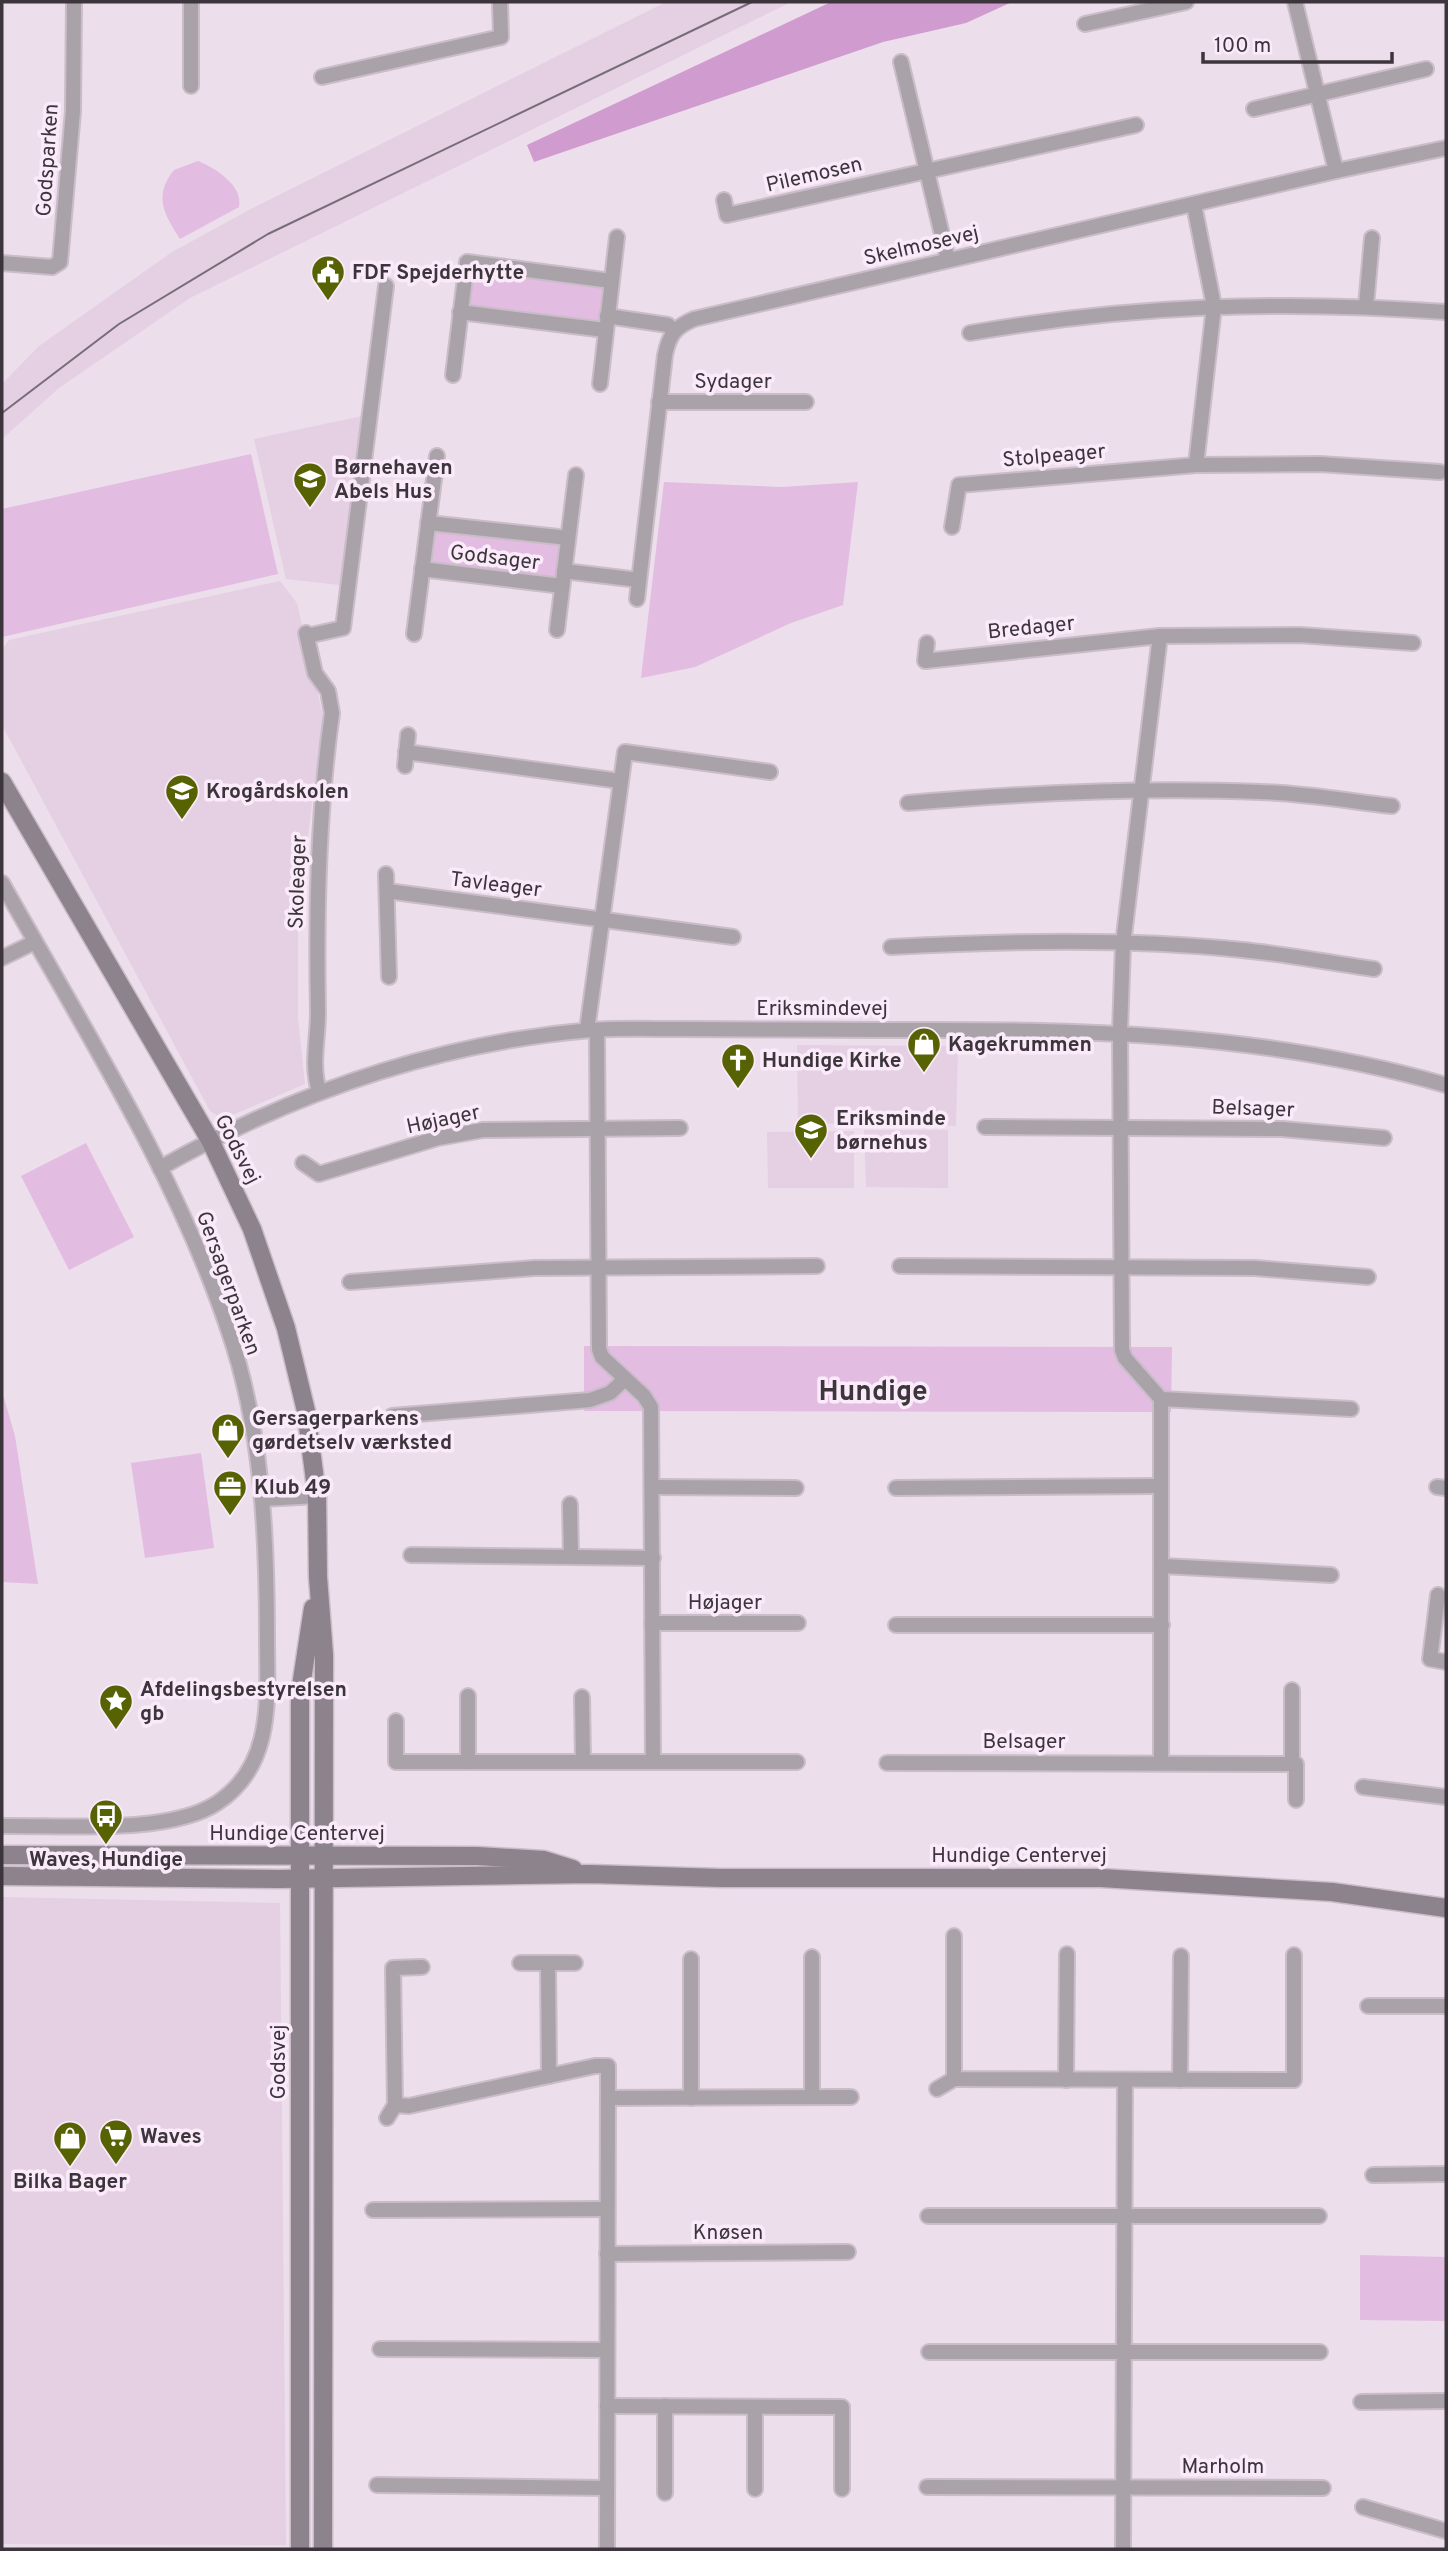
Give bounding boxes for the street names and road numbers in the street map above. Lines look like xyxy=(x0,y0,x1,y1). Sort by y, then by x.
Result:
street label: Godsparken xyxy=(31,103,66,218)
street label: Pilemosen xyxy=(763,151,865,200)
street label: Skelmosevej xyxy=(861,220,982,273)
street label: Sydager xyxy=(694,369,772,396)
street label: Stolpeager xyxy=(1001,439,1107,474)
street label: Godsager xyxy=(448,540,541,577)
street label: Bredager xyxy=(986,610,1076,647)
street label: Skoleager xyxy=(283,834,314,930)
street label: Tavleager xyxy=(448,866,543,904)
street label: Eriksmindevej xyxy=(756,996,888,1023)
street label: Belsager xyxy=(1211,1095,1295,1124)
street label: Højager xyxy=(404,1100,483,1141)
street label: Godsvej xyxy=(208,1110,266,1189)
street label: Gersagerparken xyxy=(189,1208,266,1359)
street label: Højager xyxy=(688,1590,762,1617)
street label: Belsager xyxy=(982,1729,1066,1756)
street label: Hundige Centervej xyxy=(209,1821,385,1848)
street label: Hundige Centervej xyxy=(931,1843,1107,1870)
street label: Godsvej xyxy=(266,2024,293,2100)
street label: Knøsen xyxy=(693,2220,763,2247)
street label: Marholm xyxy=(1182,2454,1264,2481)

